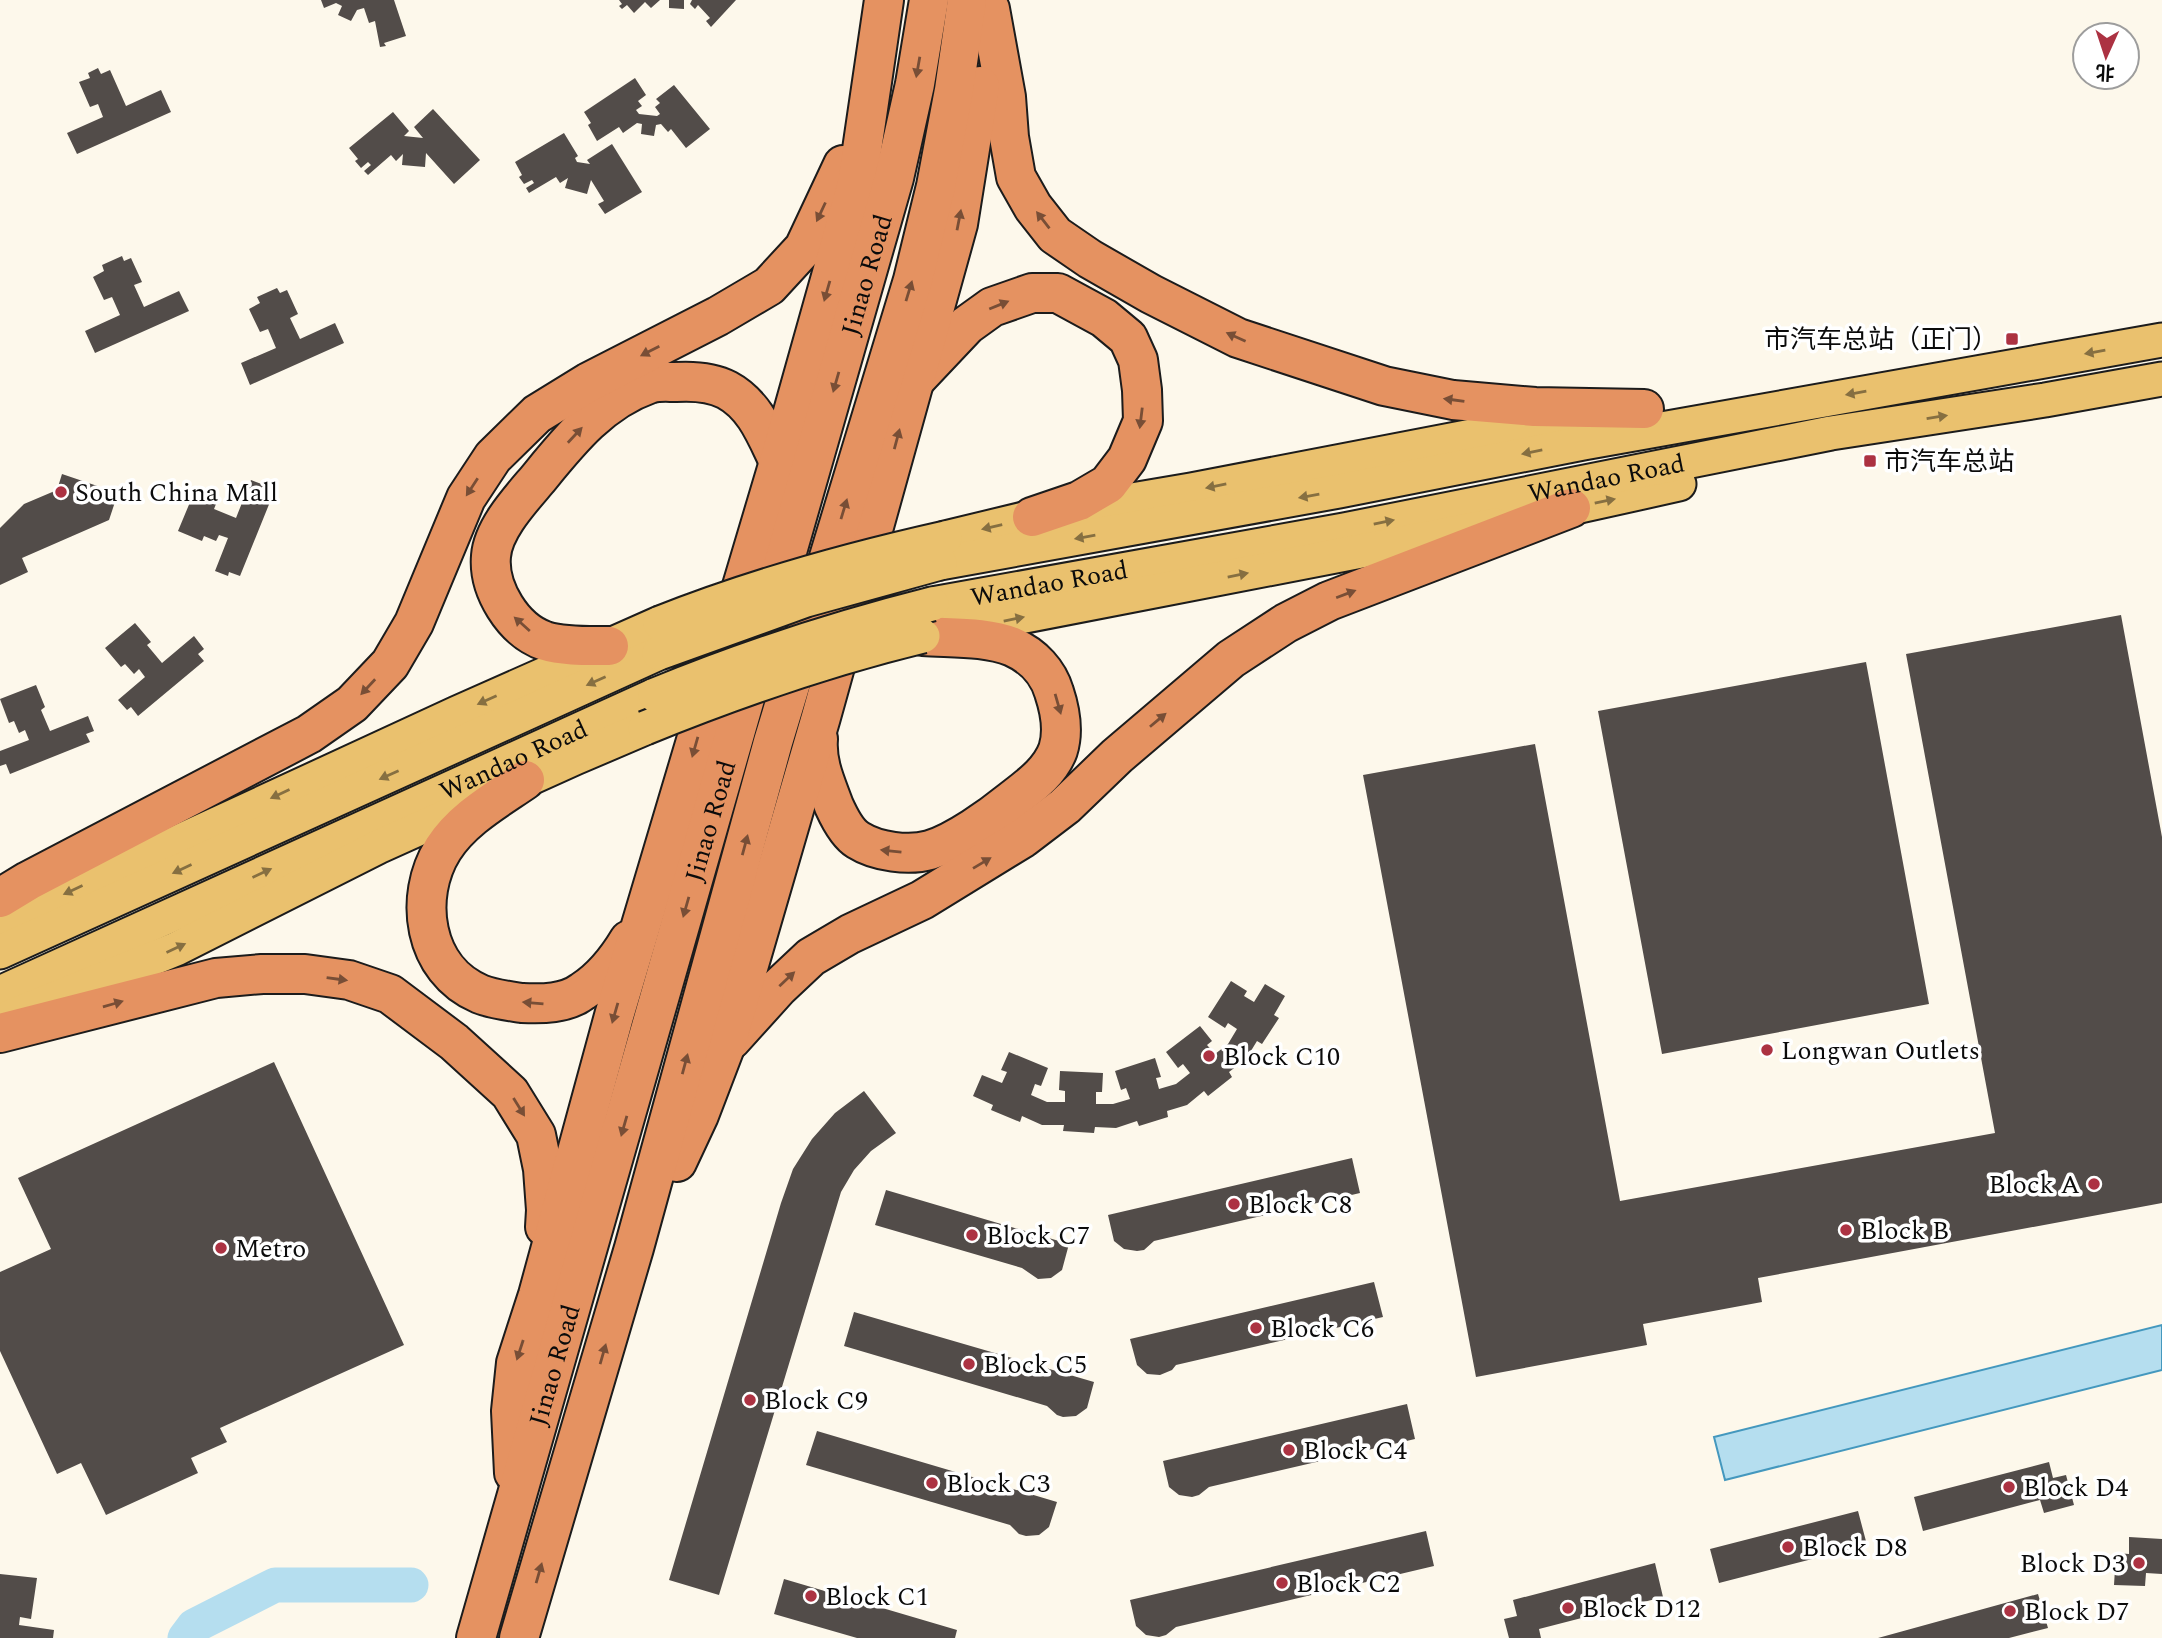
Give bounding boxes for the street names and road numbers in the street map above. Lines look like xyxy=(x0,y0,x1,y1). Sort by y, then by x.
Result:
street label: Jinao Road xyxy=(831,209,904,341)
street label: Wandao Road xyxy=(1524,444,1688,514)
street label: Wandao Road xyxy=(967,550,1131,618)
street label: Wandao Road xyxy=(433,709,595,812)
street label: Jinao Road xyxy=(674,756,747,887)
street label: Jinao Road xyxy=(519,1300,592,1431)

